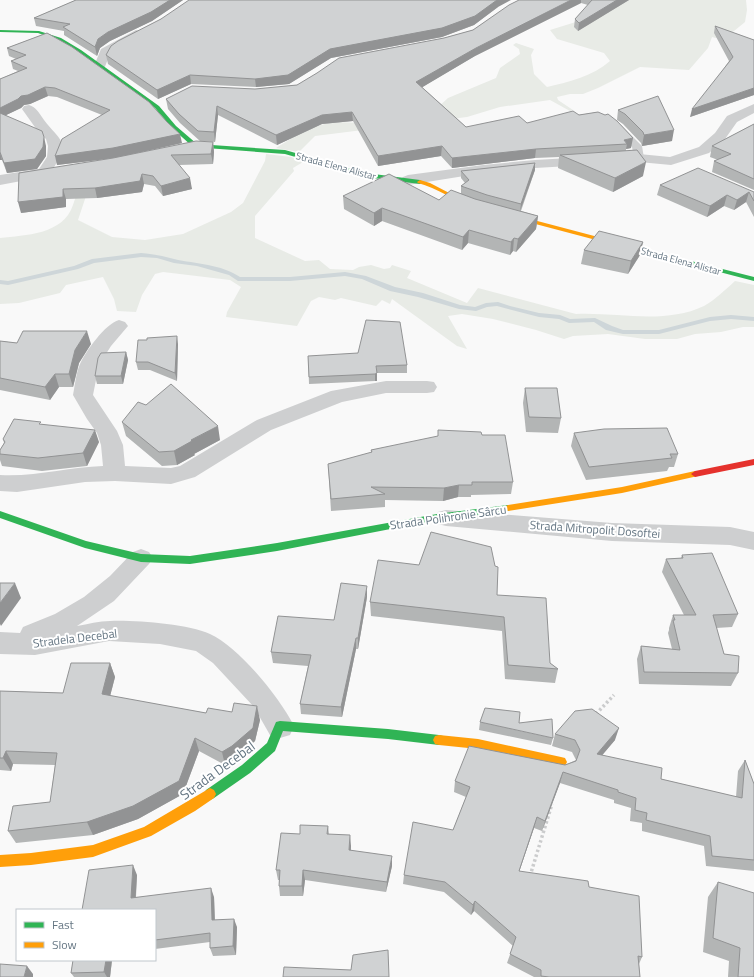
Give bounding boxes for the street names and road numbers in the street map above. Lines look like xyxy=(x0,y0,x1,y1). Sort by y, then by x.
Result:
street label: Strada Elena Alistar xyxy=(294,148,378,184)
street label: Strada Elena Alistar xyxy=(639,243,723,279)
street label: Strada Polihronie Sârcu xyxy=(389,499,507,535)
street label: Strada Mitropolit Dosoftei xyxy=(529,515,661,543)
street label: Stradela Decebal xyxy=(32,623,118,653)
street label: Strada Decebal xyxy=(175,735,259,805)

